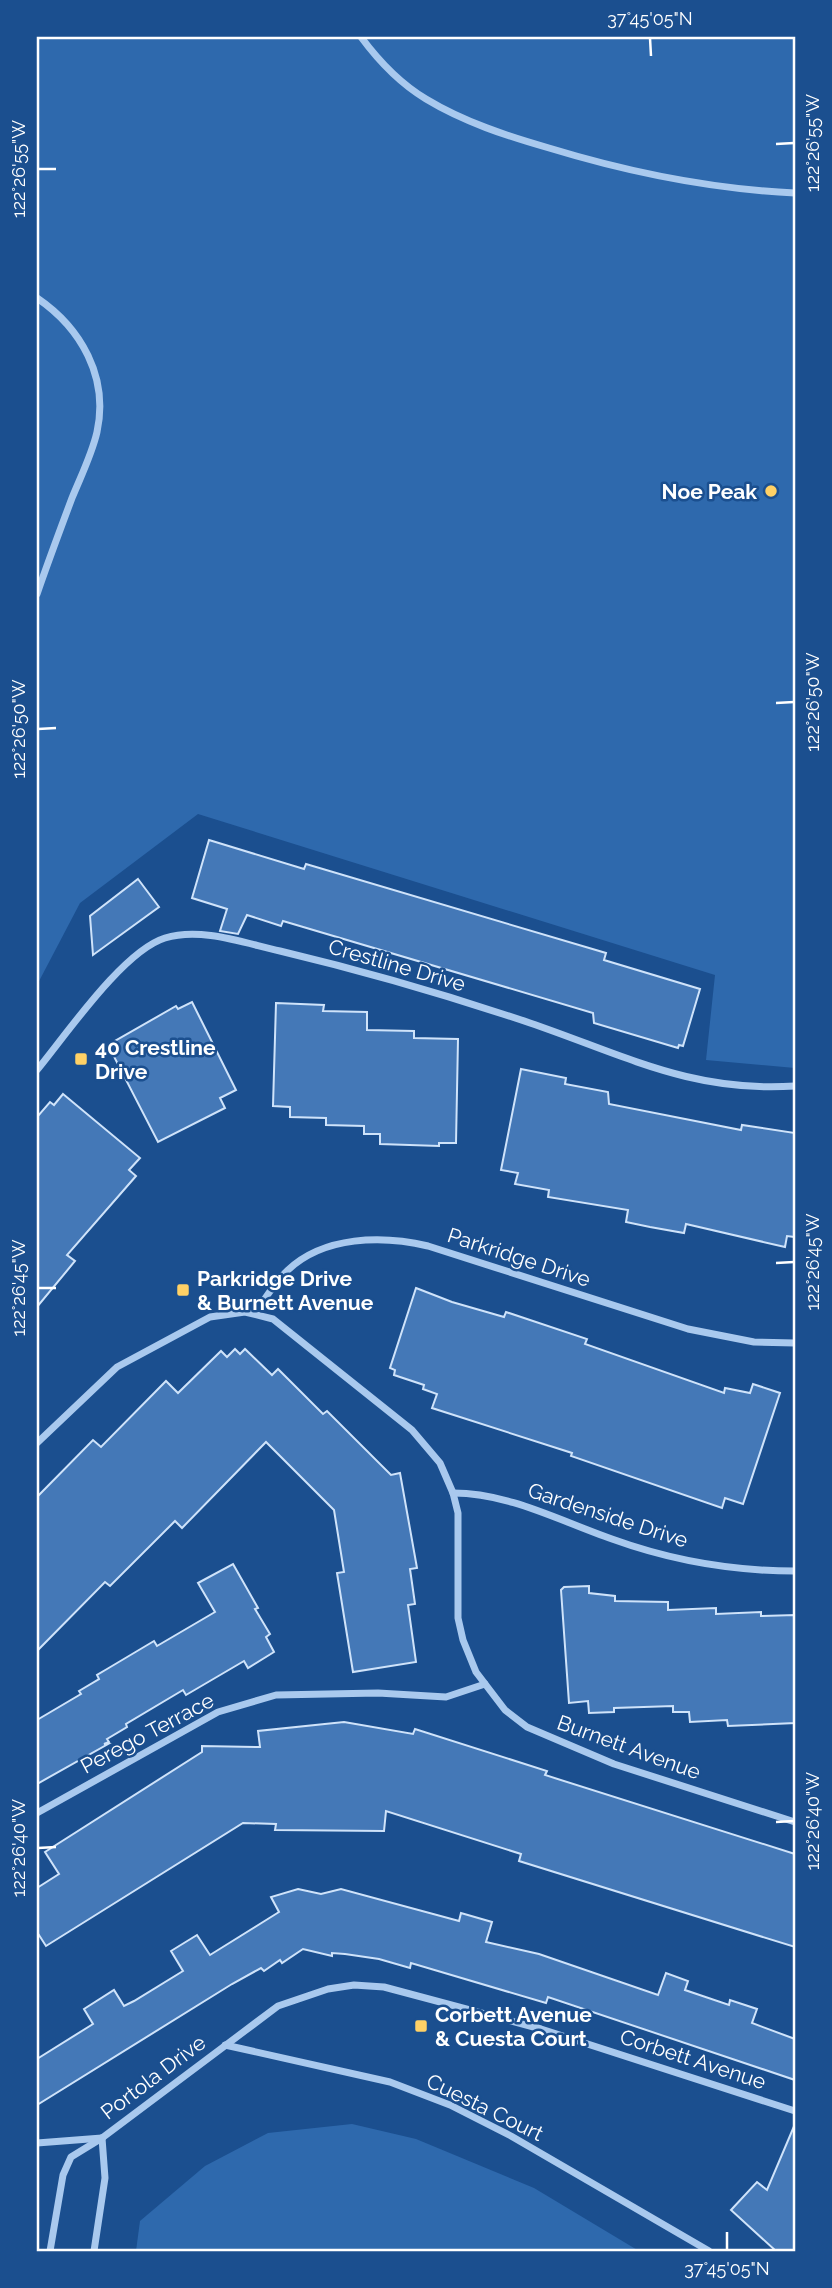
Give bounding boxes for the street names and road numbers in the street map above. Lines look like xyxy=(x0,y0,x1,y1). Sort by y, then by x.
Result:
street label: Crestline Drive xyxy=(326,934,468,996)
street label: Parkridge Drive xyxy=(444,1222,594,1292)
street label: Gardenside Drive xyxy=(525,1477,691,1553)
street label: Perego Terrace xyxy=(76,1687,218,1779)
street label: Burnett Avenue xyxy=(554,1709,704,1785)
street label: Corbett Avenue xyxy=(617,2024,769,2094)
street label: Portola Drive xyxy=(96,2029,210,2125)
street label: Cuesta Court xyxy=(422,2068,548,2146)

